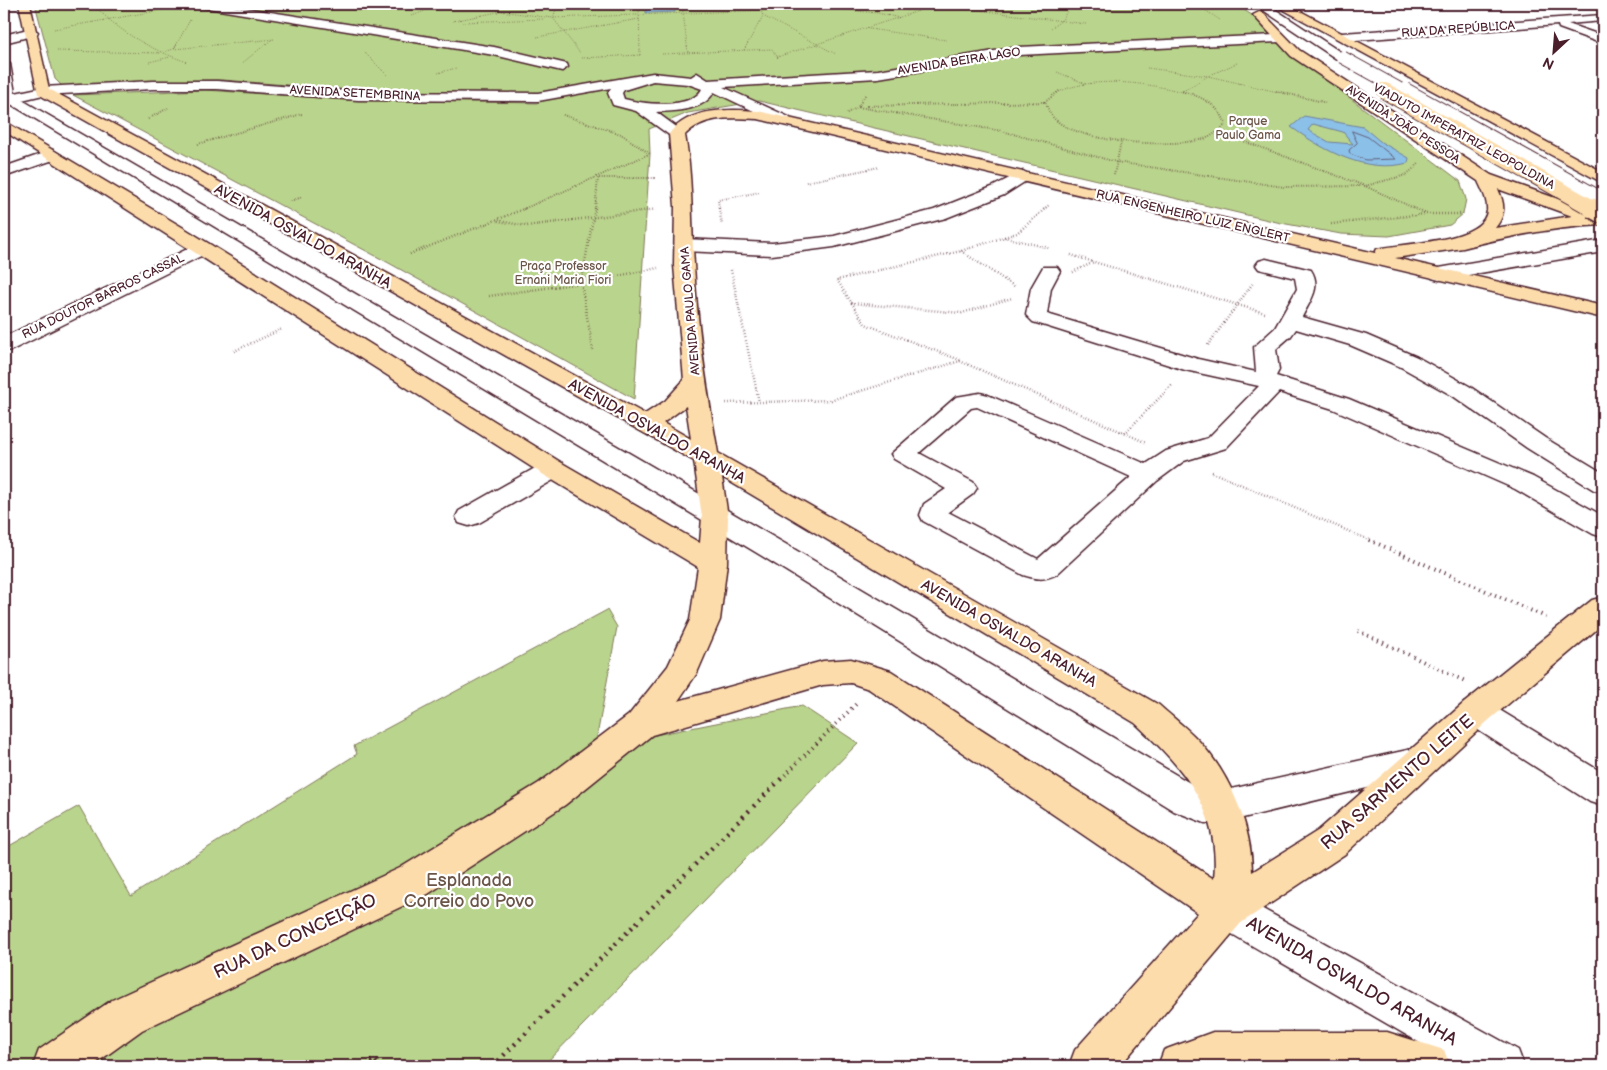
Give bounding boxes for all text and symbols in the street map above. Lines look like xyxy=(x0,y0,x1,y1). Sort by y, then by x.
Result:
street label: RUA DA REPÚBLICA xyxy=(1401,16,1516,41)
north arrow xyxy=(1530,28,1580,78)
street label: AVENIDA BEIRA LAGO xyxy=(896,44,1022,79)
text: N xyxy=(1540,53,1557,73)
street label: VIADUTO IMPERATRIZ LEOPOLDINA xyxy=(1370,80,1558,193)
street label: AVENIDA JOÃO PESSOA xyxy=(1343,81,1464,167)
street label: AVENIDA SETEMBRINA xyxy=(289,83,421,104)
park label: Parque Paulo Gama xyxy=(1215,114,1281,143)
street label: AVENIDA OSVALDO ARANHA xyxy=(211,180,395,294)
street label: RUA ENGENHEIRO LUIZ ENGLERT xyxy=(1095,187,1292,246)
street label: AVENIDA PAULO GAMA xyxy=(677,246,704,376)
street label: RUA DOUTOR BARROS CASSAL xyxy=(20,251,187,342)
park label: Praça Professor Ernani Maria Fiori xyxy=(515,259,612,288)
street label: AVENIDA OSVALDO ARANHA xyxy=(565,375,749,489)
street label: AVENIDA OSVALDO ARANHA xyxy=(918,575,1101,692)
street label: RUA SARMENTO LEITE xyxy=(1317,710,1478,854)
park label: Esplanada Correio do Povo xyxy=(404,870,534,912)
street label: RUA DA CONCEIÇÃO xyxy=(210,889,380,983)
street label: AVENIDA OSVALDO ARANHA xyxy=(1243,912,1461,1050)

